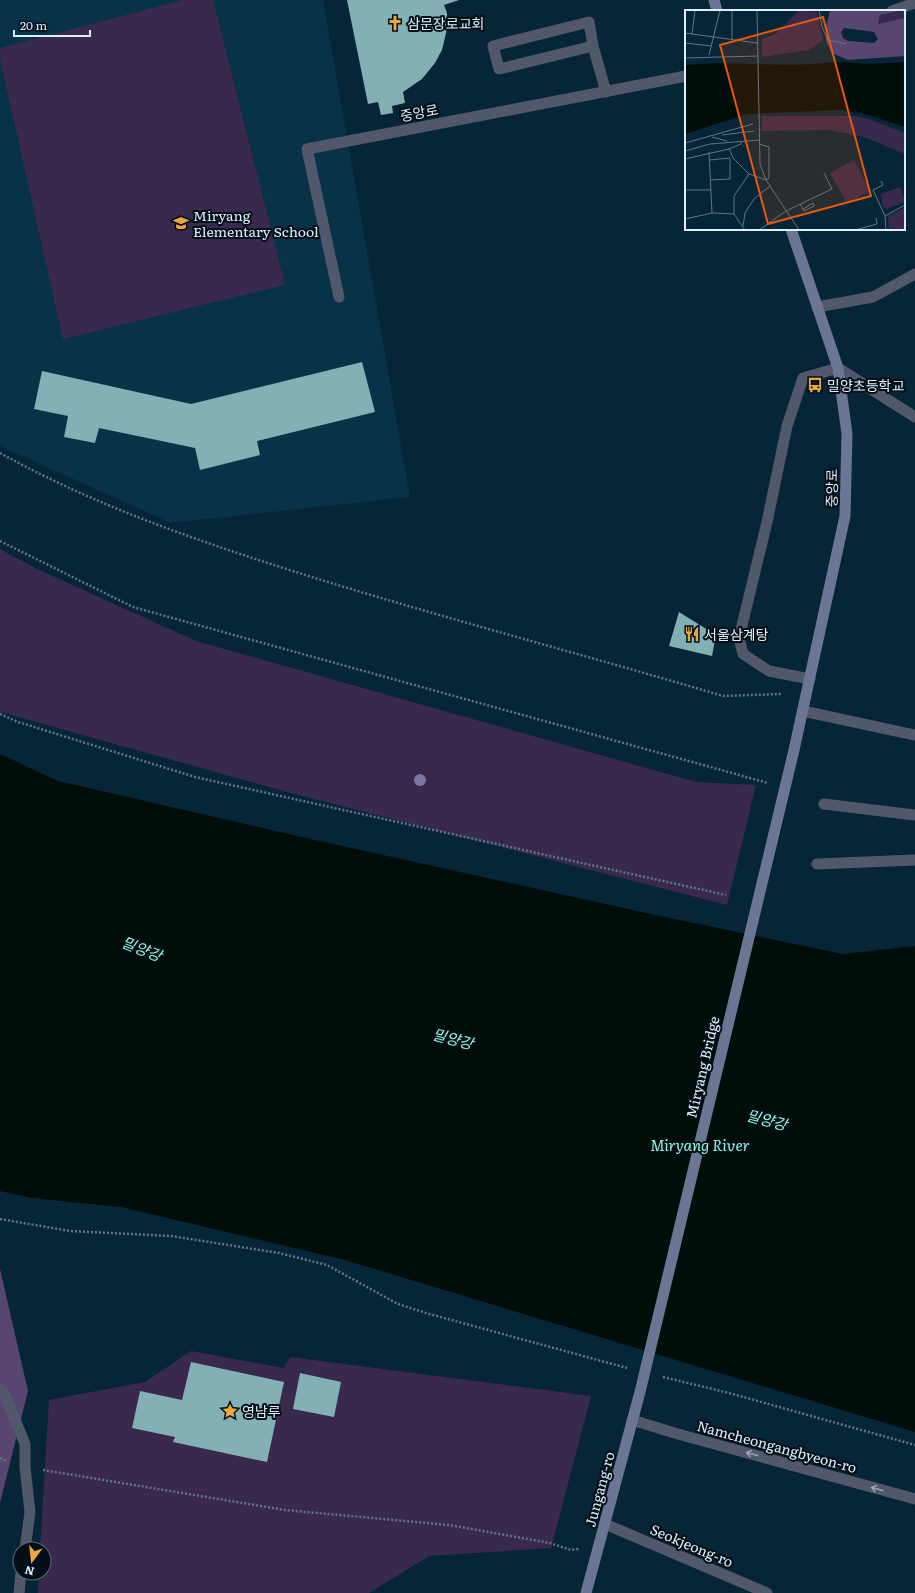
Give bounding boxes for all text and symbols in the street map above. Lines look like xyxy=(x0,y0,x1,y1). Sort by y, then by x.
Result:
inset map xyxy=(685,10,905,230)
scale bar xyxy=(14,12,90,38)
place label: 삼문장로교회 xyxy=(407,13,484,33)
church icon: 삼문장로교회 xyxy=(386,14,404,32)
text: 20 m xyxy=(20,16,47,34)
street label: 중앙로 xyxy=(398,98,440,126)
place label: Miryang Elementary School xyxy=(193,205,319,241)
school or university icon: Miryang Elementary School xyxy=(172,214,190,232)
place label: 밀양초등학교 xyxy=(827,375,904,395)
bus stop icon: 밀양초등학교 xyxy=(806,376,824,394)
street label: 중앙로 xyxy=(821,468,841,507)
place label: 서울삼계탕 xyxy=(704,624,769,644)
restaurant icon: 서울삼계탕 xyxy=(683,625,701,643)
water label: 밀양강 xyxy=(118,930,168,967)
street label: Miryang Bridge xyxy=(681,1014,723,1120)
water label: 밀양강 xyxy=(430,1022,478,1055)
water label: 밀양강 xyxy=(744,1103,792,1136)
water label: Miryang River xyxy=(650,1133,750,1156)
place label: 영남루 xyxy=(242,1401,281,1421)
place icon: 영남루 xyxy=(221,1402,239,1420)
street label: Namcheongangbyeon-ro xyxy=(695,1415,859,1477)
street label: Jungang-ro xyxy=(579,1449,619,1529)
one-way arrow xyxy=(746,1450,759,1458)
one-way arrow xyxy=(871,1485,884,1492)
street label: Seokjeong-ro xyxy=(647,1518,737,1572)
north arrow xyxy=(12,1541,52,1581)
text: N xyxy=(23,1563,36,1581)

